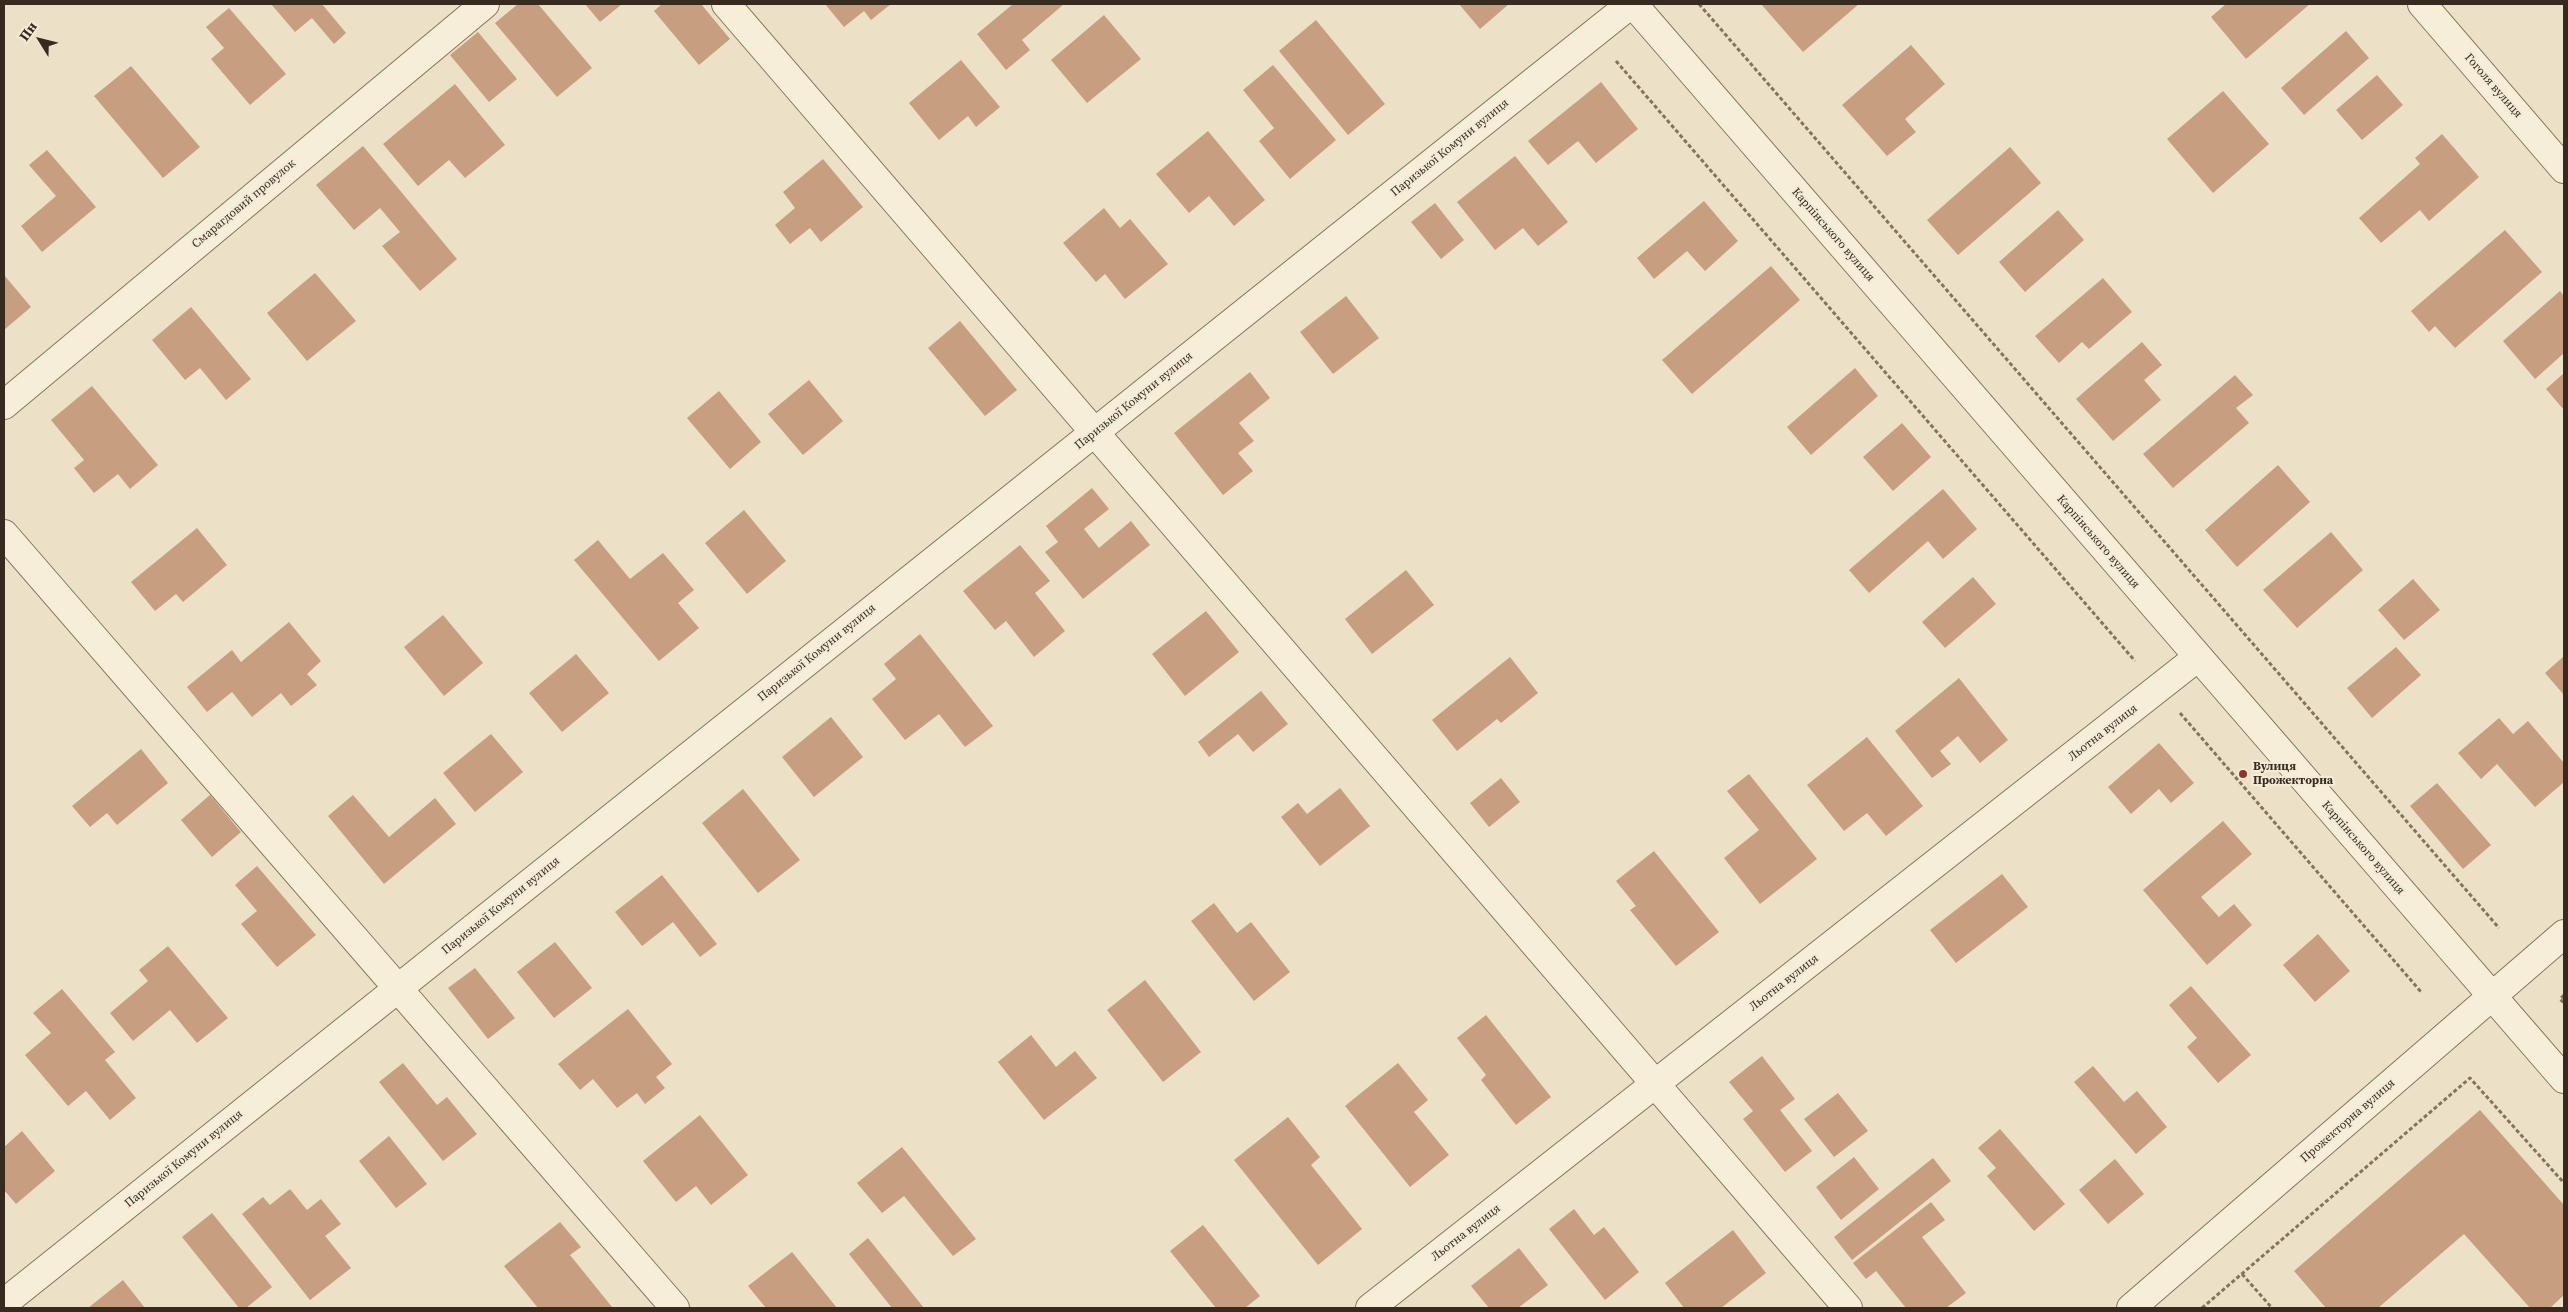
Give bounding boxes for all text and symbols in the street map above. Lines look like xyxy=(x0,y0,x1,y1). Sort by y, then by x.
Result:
north arrow xyxy=(15,15,65,65)
text: Пн xyxy=(14,17,42,45)
street label: Гоголя вулиця xyxy=(2461,51,2525,121)
street label: Паризької Комуни вулиця xyxy=(1388,96,1512,200)
street label: Смарагдовий провулок xyxy=(189,156,299,252)
street label: Карпінського вулиця xyxy=(1788,185,1878,285)
street label: Паризької Комуни вулиця xyxy=(1072,349,1196,453)
street label: Карпінського вулиця xyxy=(2053,492,2143,592)
street label: Паризької Комуни вулиця xyxy=(755,601,879,705)
street label: Льотна вулиця xyxy=(2065,701,2141,765)
place label: Вулиця Прожекторна xyxy=(2253,760,2333,788)
marker: Вулиця Прожекторна xyxy=(2237,768,2249,780)
street label: Карпінського вулиця xyxy=(2318,798,2408,898)
street label: Паризької Комуни вулиця xyxy=(439,854,563,958)
street label: Льотна вулиця xyxy=(1746,951,1822,1015)
street label: Прожекторна вулиця xyxy=(2298,1076,2398,1166)
street label: Паризької Комуни вулиця xyxy=(122,1107,246,1211)
street label: Льотна вулиця xyxy=(1428,1201,1504,1265)

